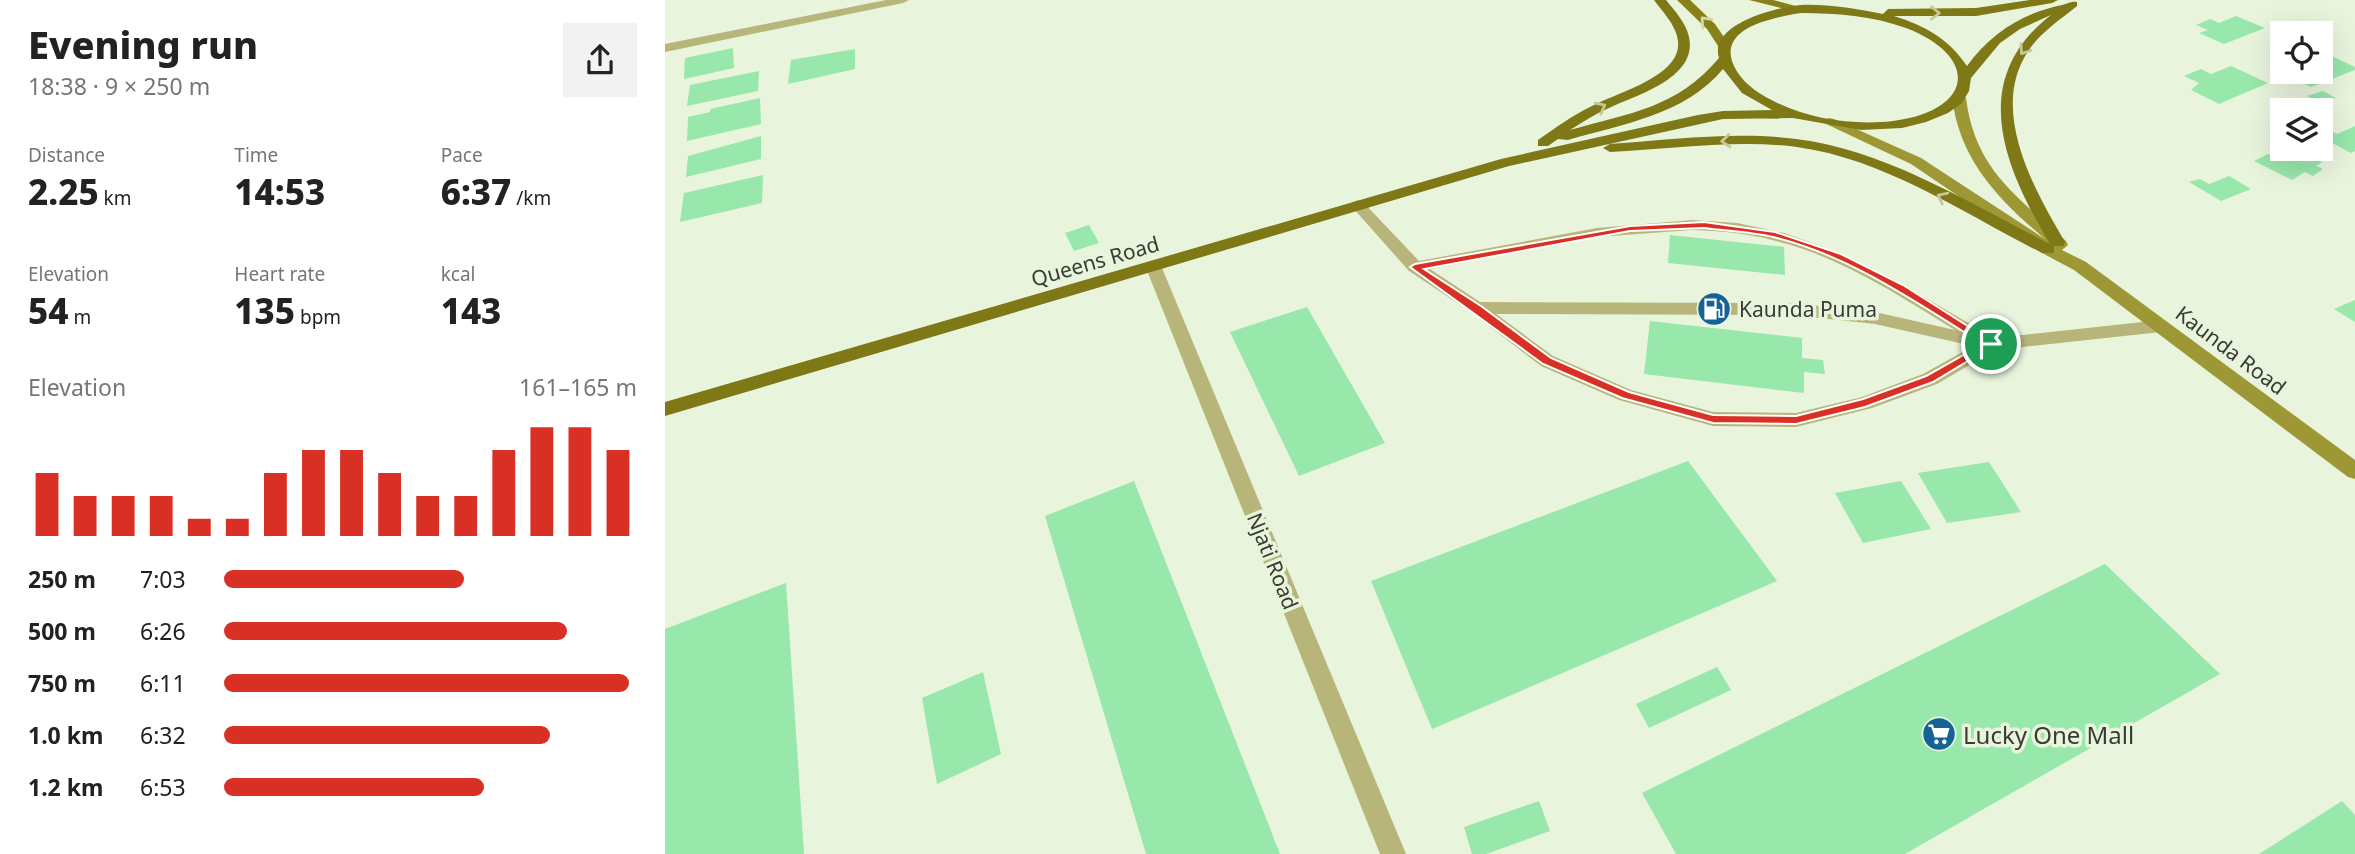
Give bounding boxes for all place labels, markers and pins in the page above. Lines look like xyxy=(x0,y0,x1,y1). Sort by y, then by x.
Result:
fuel station icon: Kaunda Puma xyxy=(1695,290,1733,328)
place label: Kaunda Puma xyxy=(1739,295,1877,323)
pin xyxy=(1961,314,2021,374)
supermarket icon: Lucky One Mall xyxy=(1920,715,1958,753)
place label: Lucky One Mall xyxy=(1963,718,2134,751)

